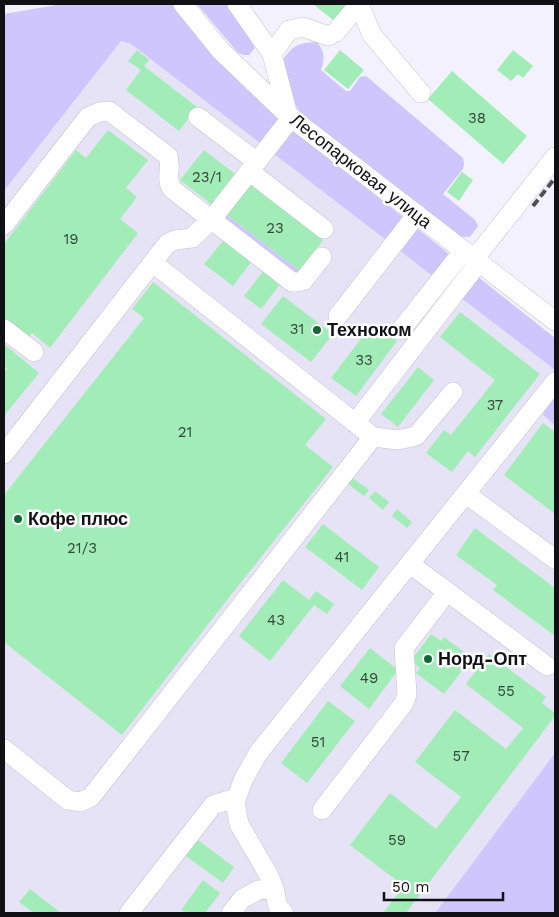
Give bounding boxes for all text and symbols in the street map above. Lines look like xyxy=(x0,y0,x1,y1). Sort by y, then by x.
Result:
street label: Лесопарковая улица xyxy=(286,109,437,233)
house number: 38 xyxy=(468,109,486,127)
house number: 23/1 xyxy=(192,168,222,186)
house number: 23 xyxy=(266,219,284,237)
house number: 19 xyxy=(63,230,79,248)
place label: Техноком xyxy=(327,319,412,340)
house number: 31 xyxy=(290,320,304,338)
marker: Техноком xyxy=(311,324,323,336)
house number: 33 xyxy=(355,351,373,369)
house number: 37 xyxy=(487,396,503,414)
house number: 21 xyxy=(178,423,192,441)
place label: Кофе плюс xyxy=(28,508,128,529)
marker: Кофе плюс xyxy=(12,513,24,525)
house number: 21/3 xyxy=(67,539,97,557)
house number: 41 xyxy=(335,548,349,566)
house number: 43 xyxy=(267,611,285,629)
place label: Норд-Опт xyxy=(438,648,527,669)
marker: Норд-Опт xyxy=(422,653,434,665)
house number: 49 xyxy=(360,669,378,687)
house number: 55 xyxy=(497,682,515,700)
house number: 51 xyxy=(311,733,325,751)
house number: 57 xyxy=(452,747,470,765)
house number: 59 xyxy=(388,831,406,849)
scale bar xyxy=(384,870,503,902)
text: 50 m xyxy=(392,878,429,896)

